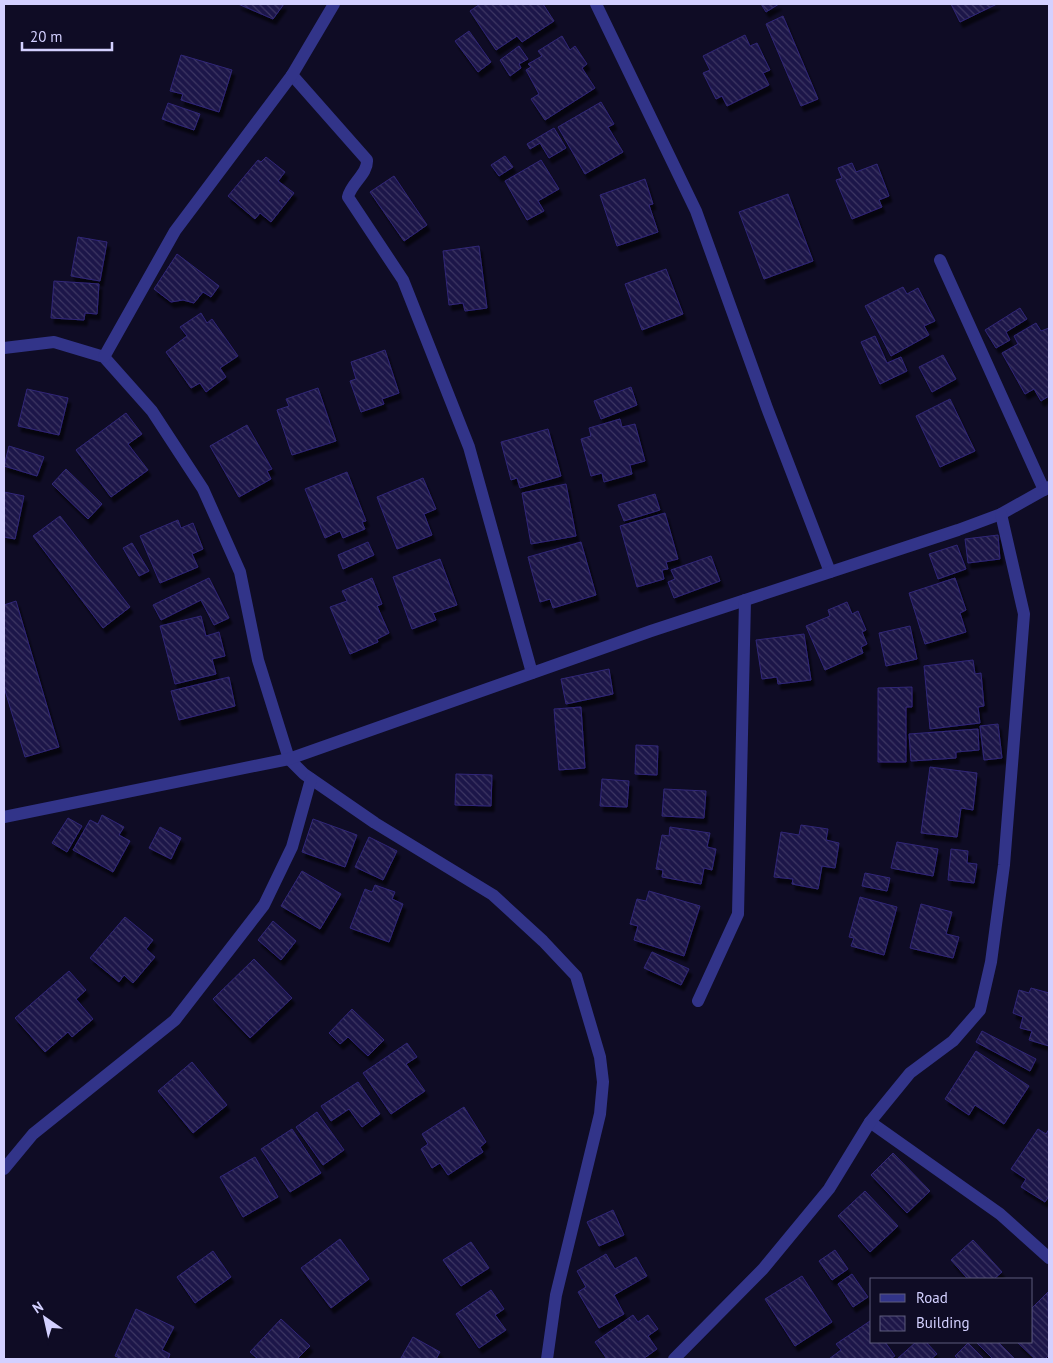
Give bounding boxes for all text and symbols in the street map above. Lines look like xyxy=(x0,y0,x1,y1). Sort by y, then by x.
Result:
scale bar xyxy=(22,20,112,52)
text: 20 m xyxy=(30,27,63,46)
legend xyxy=(870,1278,1033,1343)
text: Road xyxy=(916,1288,948,1307)
north arrow xyxy=(20,1293,70,1343)
text: N xyxy=(29,1297,47,1317)
text: Building xyxy=(916,1313,970,1332)

